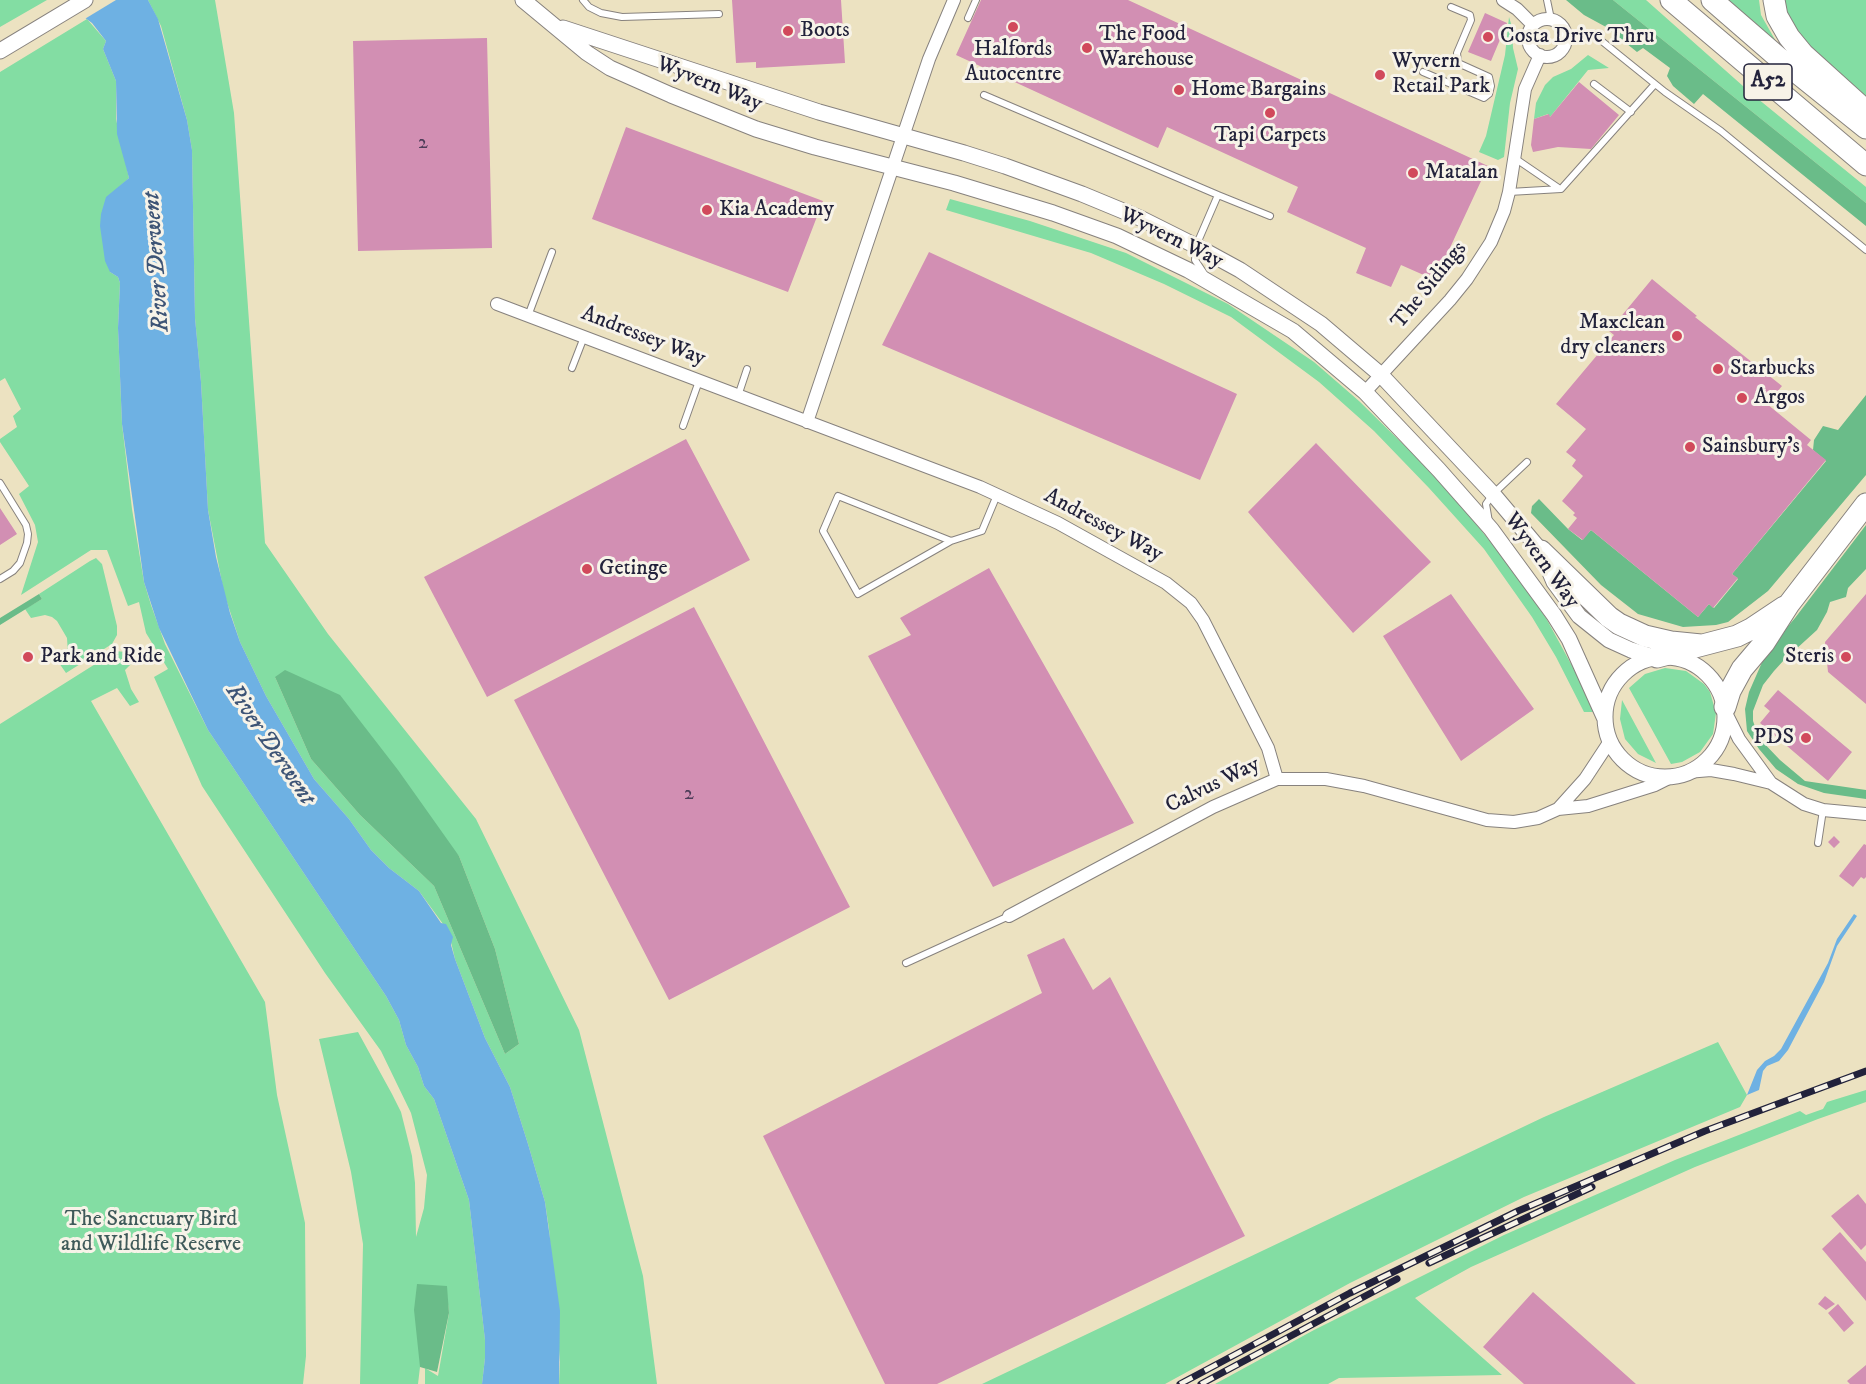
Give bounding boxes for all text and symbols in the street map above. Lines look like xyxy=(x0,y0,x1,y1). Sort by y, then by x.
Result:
place label: Boots xyxy=(800,18,850,44)
marker: Halfords Autocentre xyxy=(1006,20,1020,34)
place label: The Food Warehouse xyxy=(1099,22,1194,74)
marker: Boots xyxy=(781,24,795,38)
place label: Costa Drive Thru xyxy=(1500,24,1655,50)
marker: Costa Drive Thru xyxy=(1481,30,1495,44)
place label: Halfords Autocentre xyxy=(965,37,1061,88)
marker: The Food Warehouse xyxy=(1080,41,1094,55)
place label: Wyvern Retail Park xyxy=(1392,49,1490,100)
street label: Wyvern Way xyxy=(652,52,766,118)
road number: A52 xyxy=(1744,64,1792,100)
marker: Wyvern Retail Park xyxy=(1373,68,1387,82)
place label: Home Bargains xyxy=(1191,77,1326,103)
marker: Home Bargains xyxy=(1172,83,1186,97)
marker: Tapi Carpets xyxy=(1263,106,1277,120)
place label: Tapi Carpets xyxy=(1214,123,1326,149)
house number: 2 xyxy=(418,132,428,156)
place label: Matalan xyxy=(1425,160,1498,186)
marker: Matalan xyxy=(1406,166,1420,180)
water label: River Derwent xyxy=(139,191,177,333)
place label: Kia Academy xyxy=(719,197,834,223)
marker: Kia Academy xyxy=(700,203,714,217)
street label: Wyvern Way xyxy=(1115,203,1227,275)
street label: The Sidings xyxy=(1387,237,1473,335)
street label: Andressey Way xyxy=(577,301,709,373)
place label: Maxclean dry cleaners xyxy=(1560,310,1665,362)
marker: Maxclean dry cleaners xyxy=(1670,329,1684,343)
place label: Starbucks xyxy=(1730,356,1815,382)
marker: Starbucks xyxy=(1711,362,1725,376)
place label: Argos xyxy=(1754,385,1805,411)
marker: Argos xyxy=(1735,391,1749,405)
place label: Sainsbury's xyxy=(1702,434,1800,460)
marker: Sainsbury's xyxy=(1683,440,1697,454)
street label: Andressey Way xyxy=(1039,484,1167,568)
street label: Wyvern Way xyxy=(1497,508,1585,614)
place label: Getinge xyxy=(599,556,668,582)
marker: Getinge xyxy=(580,562,594,576)
place label: Park and Ride xyxy=(40,644,163,670)
place label: Steris xyxy=(1785,644,1834,670)
marker: Park and Ride xyxy=(21,650,35,664)
marker: Steris xyxy=(1839,650,1853,664)
water label: River Derwent xyxy=(218,679,320,811)
place label: PDS xyxy=(1753,725,1794,751)
marker: PDS xyxy=(1799,731,1813,745)
street label: Calvus Way xyxy=(1162,752,1264,820)
house number: 2 xyxy=(684,783,694,807)
park label: The Sanctuary Bird and Wildlife Reserve xyxy=(61,1207,241,1258)

